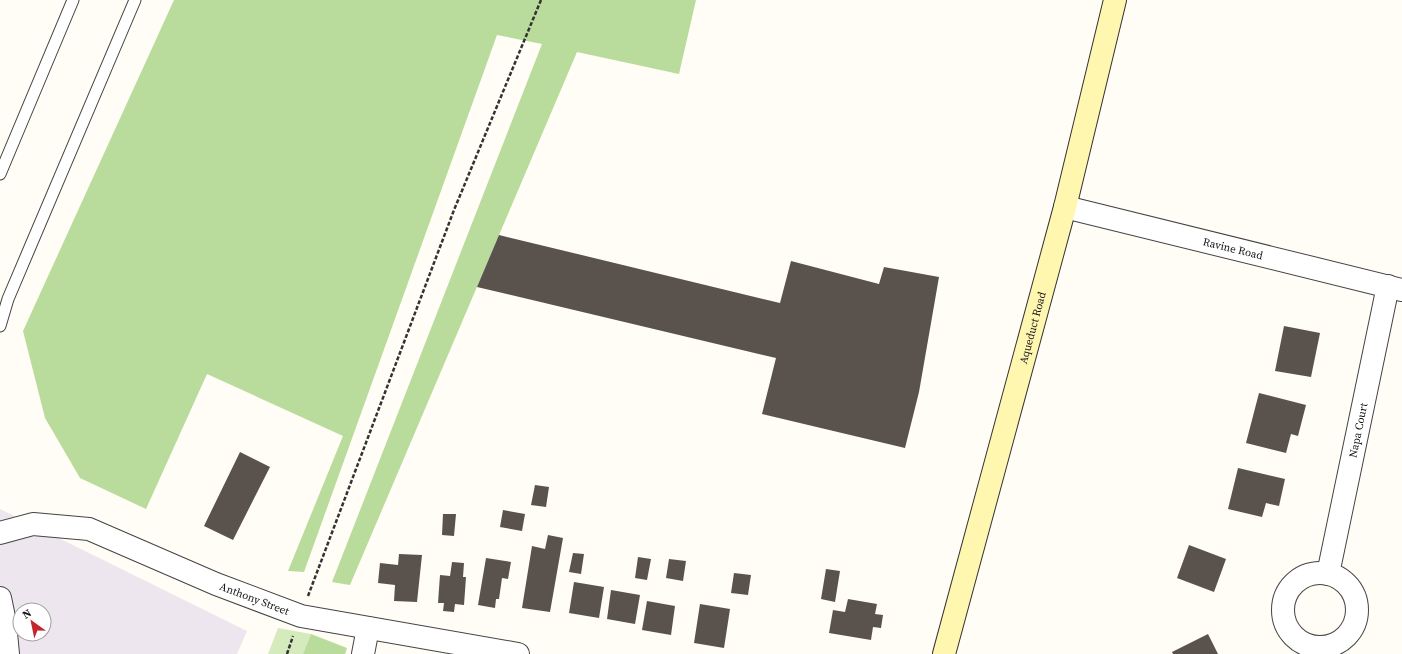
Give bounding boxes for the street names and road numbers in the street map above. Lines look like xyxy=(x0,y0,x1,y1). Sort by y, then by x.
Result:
street label: Ravine Road xyxy=(1201,234,1265,264)
street label: Aqueduct Road xyxy=(1016,289,1050,366)
street label: Napa Court xyxy=(1345,401,1372,459)
street label: Anthony Street xyxy=(217,579,292,619)

